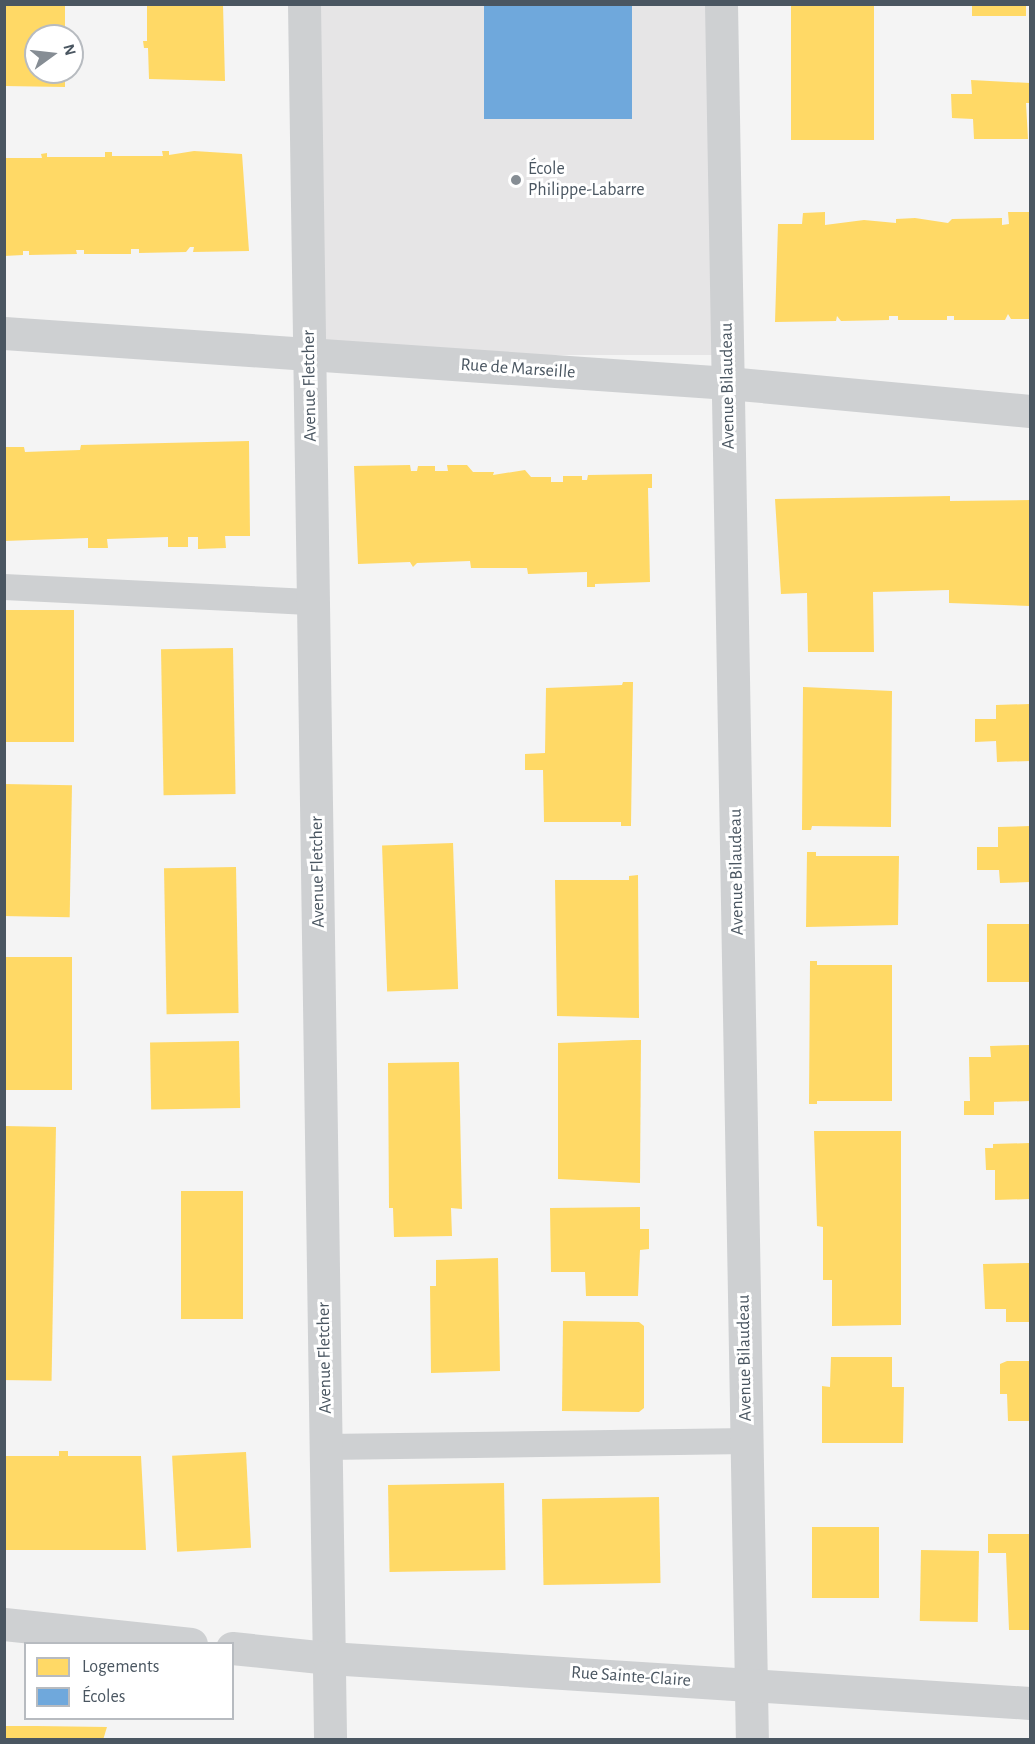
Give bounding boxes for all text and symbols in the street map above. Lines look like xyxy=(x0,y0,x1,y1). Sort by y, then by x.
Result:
north arrow xyxy=(24,24,84,84)
text: N xyxy=(60,42,79,57)
place label: École Philippe-Labarre xyxy=(528,159,645,201)
marker: École Philippe-Labarre xyxy=(509,173,523,187)
street label: Avenue Bilaudeau xyxy=(716,323,740,449)
street label: Avenue Fletcher xyxy=(298,330,322,442)
street label: Rue de Marseille xyxy=(460,354,576,384)
street label: Avenue Bilaudeau xyxy=(725,809,749,935)
street label: Avenue Fletcher xyxy=(306,816,330,928)
street label: Avenue Bilaudeau xyxy=(733,1295,757,1421)
street label: Avenue Fletcher xyxy=(313,1302,337,1414)
legend xyxy=(24,1642,234,1720)
text: Logements xyxy=(82,1658,160,1676)
street label: Rue Sainte-Claire xyxy=(570,1662,692,1692)
text: Écoles xyxy=(82,1688,125,1706)

